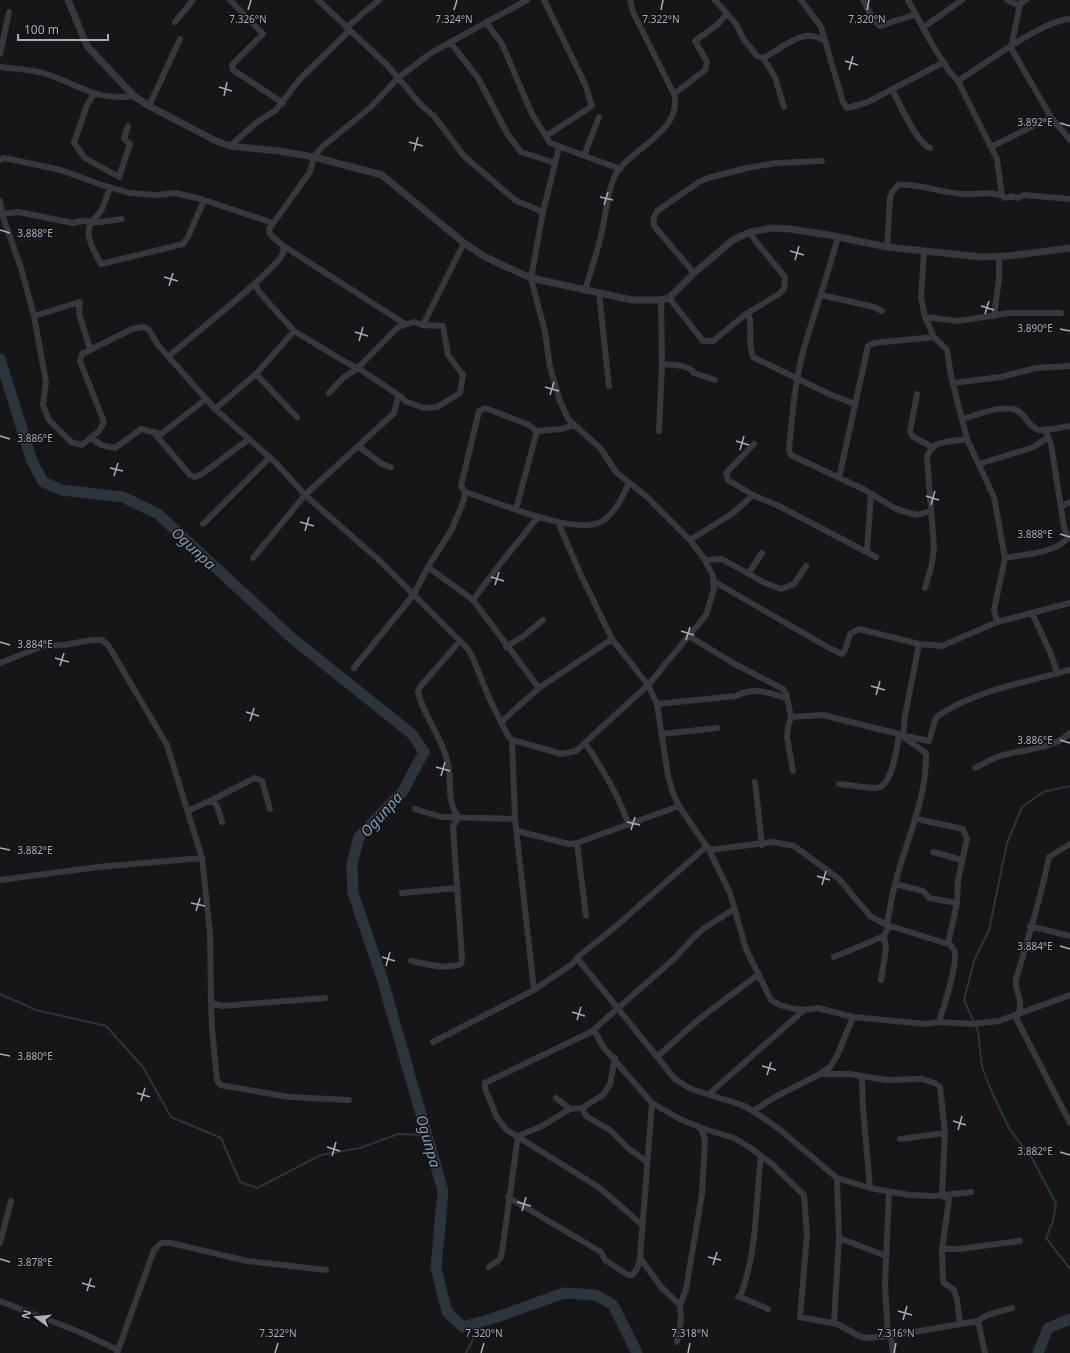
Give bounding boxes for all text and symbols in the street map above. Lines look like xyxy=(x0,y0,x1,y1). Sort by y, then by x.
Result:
text: 7.326°N xyxy=(229,12,267,26)
text: 7.324°N xyxy=(435,12,473,26)
text: 7.322°N xyxy=(642,12,680,26)
text: 7.320°N xyxy=(848,12,886,26)
scale bar xyxy=(18,16,108,42)
text: 100 m xyxy=(24,21,59,38)
text: 3.892°E xyxy=(1017,115,1053,129)
text: 3.888°E xyxy=(17,226,53,240)
text: 3.890°E xyxy=(1017,321,1053,335)
text: 3.886°E xyxy=(17,431,53,445)
water label: Ogunpa xyxy=(167,522,221,574)
text: 3.888°E xyxy=(1017,527,1053,541)
text: 3.884°E xyxy=(17,637,53,651)
text: 3.886°E xyxy=(1017,733,1053,747)
water label: Ogunpa xyxy=(355,787,407,841)
text: 3.882°E xyxy=(17,843,53,857)
text: 3.884°E xyxy=(1017,939,1053,953)
text: 3.880°E xyxy=(17,1049,53,1063)
water label: Ogunpa xyxy=(412,1112,446,1170)
text: 3.882°E xyxy=(1017,1144,1053,1158)
text: 3.878°E xyxy=(17,1255,53,1269)
north arrow xyxy=(16,1297,56,1337)
text: N xyxy=(17,1308,34,1320)
text: 7.322°N xyxy=(259,1326,297,1340)
text: 7.320°N xyxy=(465,1326,503,1340)
text: 7.318°N xyxy=(671,1326,709,1340)
text: 7.316°N xyxy=(877,1326,915,1340)

